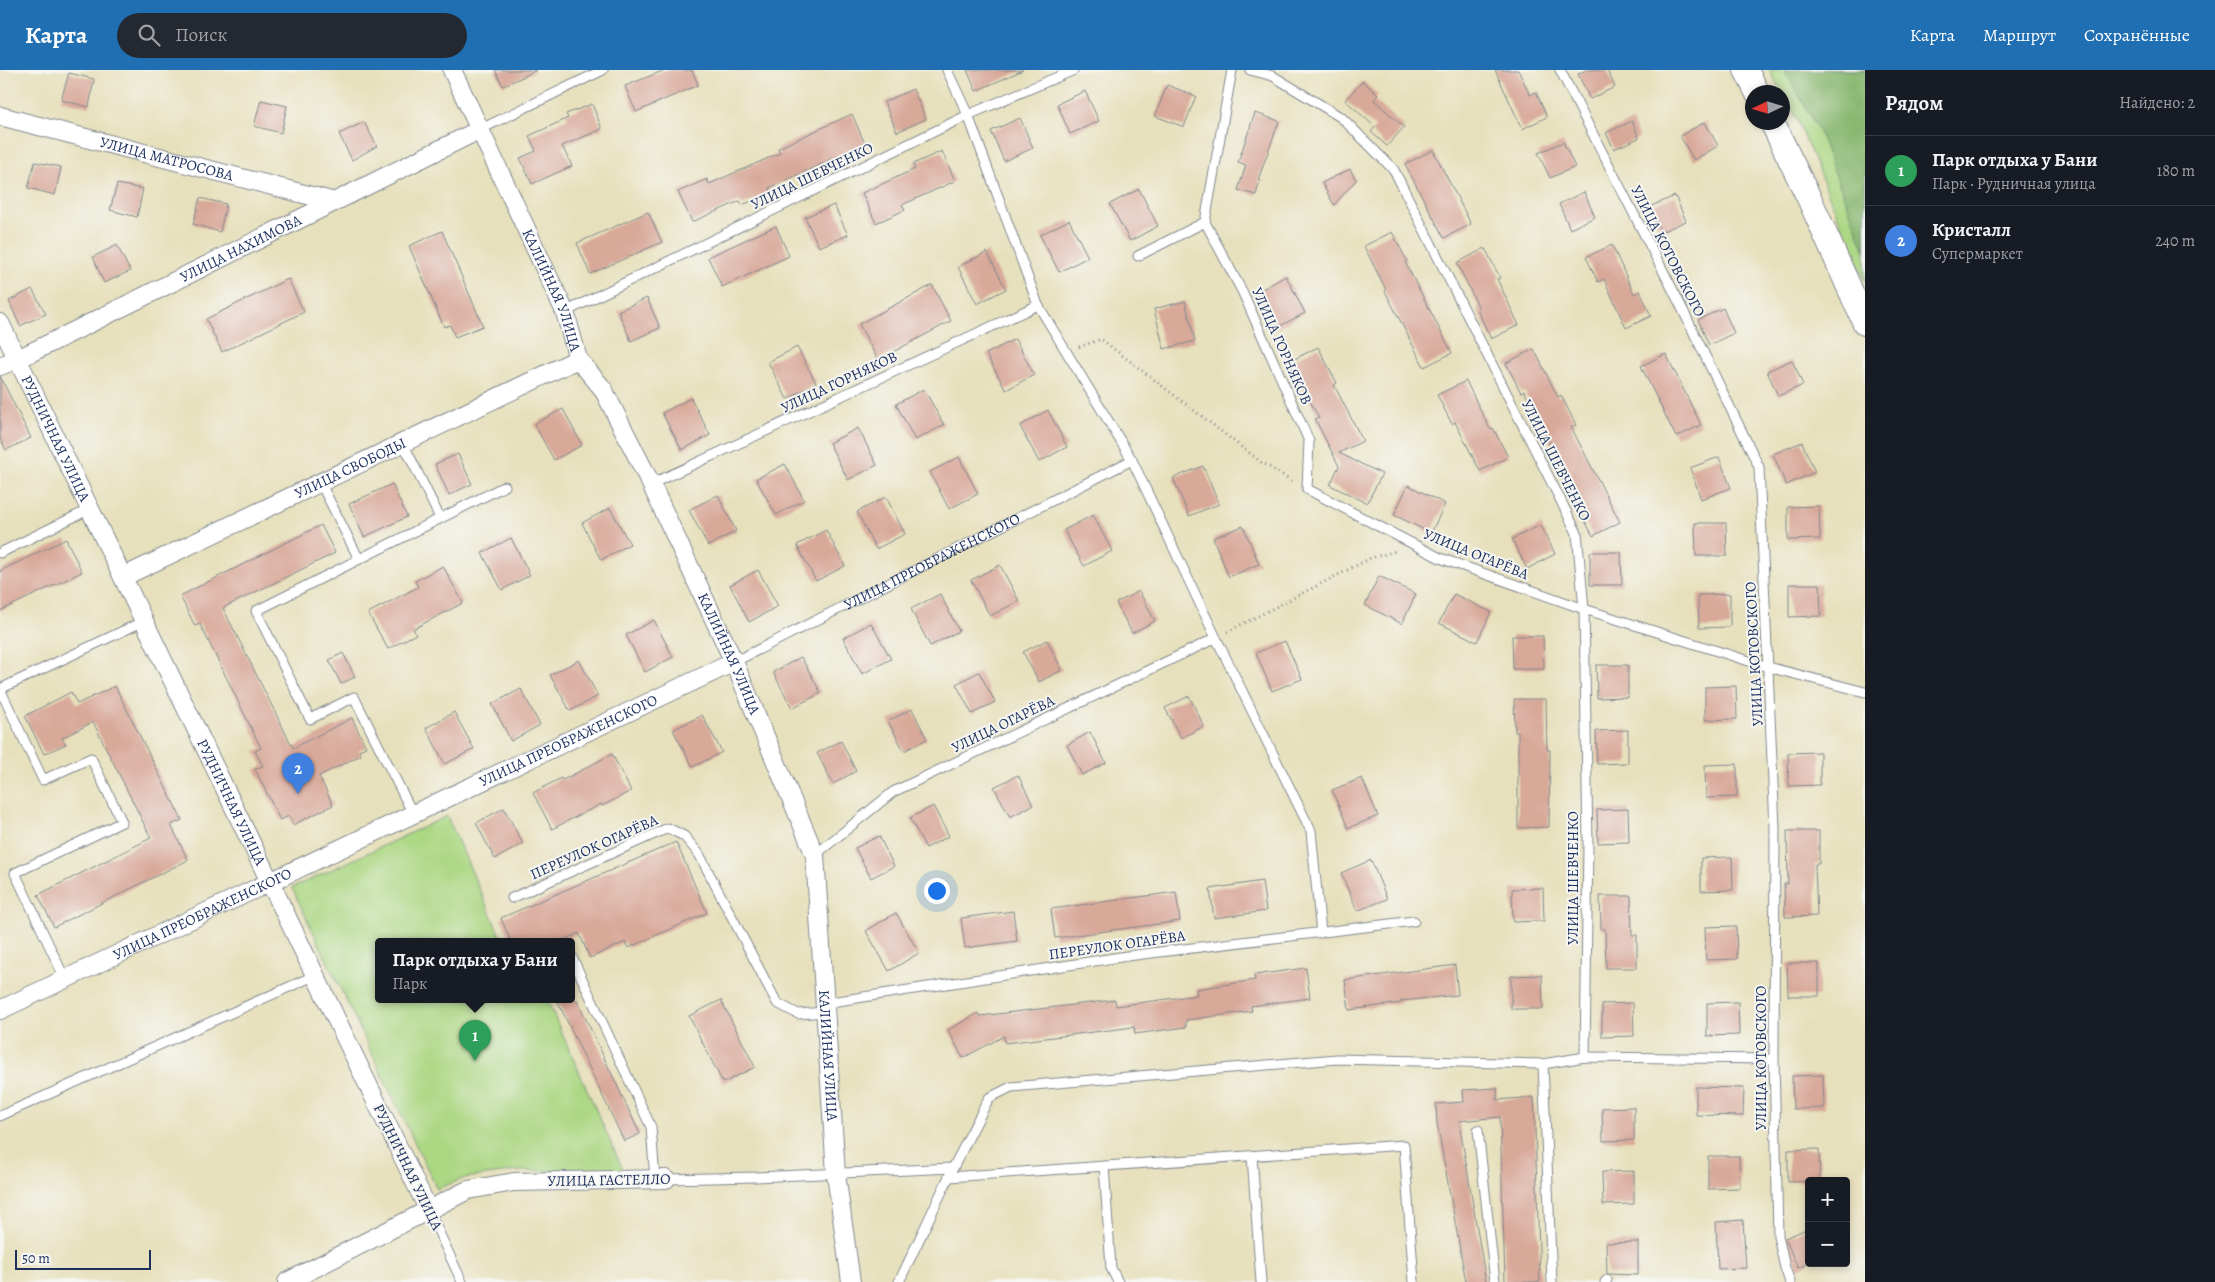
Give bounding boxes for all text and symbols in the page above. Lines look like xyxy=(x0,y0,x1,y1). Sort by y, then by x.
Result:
search box xyxy=(117,13,467,58)
text: Карта xyxy=(25,19,87,51)
icon: search xyxy=(135,21,163,49)
text: Поиск xyxy=(175,22,227,48)
text: Карта xyxy=(1910,23,1955,47)
text: Маршрут xyxy=(1983,23,2056,47)
text: Сохранённые xyxy=(2084,23,2190,47)
north arrow xyxy=(1745,85,1790,130)
text: Рядом xyxy=(1885,89,1943,117)
text: Найдено: 2 xyxy=(2119,92,2195,114)
street label: УЛИЦА МАТРОСОВА xyxy=(98,132,236,186)
street label: УЛИЦА ШЕВЧЕНКО xyxy=(747,138,877,214)
text: Парк отдыха у Бани xyxy=(1932,147,2098,173)
text: 1 xyxy=(1898,160,1904,182)
text: 180 m xyxy=(2157,160,2195,182)
text: Парк · Рудничная улица xyxy=(1932,173,2096,195)
street label: УЛИЦА КОТОВСКОГО xyxy=(1626,182,1710,320)
street label: УЛИЦА НАХИМОВА xyxy=(177,210,305,287)
text: Кристалл xyxy=(1932,217,2011,243)
street label: КАЛИЙНАЯ УЛИЦА xyxy=(518,225,586,354)
text: 2 xyxy=(1897,230,1905,252)
text: 240 m xyxy=(2155,230,2195,252)
text: Супермаркет xyxy=(1932,243,2023,265)
street label: УЛИЦА ГОРНЯКОВ xyxy=(1247,284,1317,408)
street label: УЛИЦА ГОРНЯКОВ xyxy=(778,346,900,418)
street label: РУДНИЧНАЯ УЛИЦА xyxy=(17,372,95,505)
street label: УЛИЦА ШЕВЧЕНКО xyxy=(1517,396,1595,524)
street label: УЛИЦА СВОБОДЫ xyxy=(291,433,409,503)
street label: УЛИЦА ПРЕОБРАЖЕНСКОГО xyxy=(840,508,1024,615)
street label: УЛИЦА ОГАРЁВА xyxy=(1420,524,1532,584)
street label: УЛИЦА КОТОВСКОГО xyxy=(1740,581,1768,727)
street label: КАЛИЙНАЯ УЛИЦА xyxy=(693,589,765,718)
street label: УЛИЦА ПРЕОБРАЖЕНСКОГО xyxy=(476,690,661,791)
street label: УЛИЦА ОГАРЁВА xyxy=(948,690,1058,758)
street label: РУДНИЧНАЯ УЛИЦА xyxy=(192,735,271,869)
pin: 2 xyxy=(282,753,314,794)
street label: ПЕРЕУЛОК ОГАРЁВА xyxy=(527,810,661,884)
street label: УЛИЦА ШЕВЧЕНКО xyxy=(1563,811,1583,945)
street label: УЛИЦА ПРЕОБРАЖЕНСКОГО xyxy=(110,863,295,965)
your location xyxy=(924,878,950,904)
street label: ПЕРЕУЛОК ОГАРЁВА xyxy=(1047,925,1187,965)
popup xyxy=(375,938,575,1003)
text: Парк отдыха у Бани xyxy=(392,947,558,973)
text: Парк xyxy=(392,973,427,995)
street label: УЛИЦА КОТОВСКОГО xyxy=(1751,986,1771,1130)
street label: КАЛИЙНАЯ УЛИЦА xyxy=(814,989,843,1122)
pin: 1 xyxy=(459,1020,491,1061)
street label: РУДНИЧНАЯ УЛИЦА xyxy=(369,1101,447,1234)
street label: УЛИЦА ГАСТЕЛЛО xyxy=(547,1169,671,1191)
map controls xyxy=(1805,1177,1850,1267)
button: + xyxy=(1805,1177,1850,1222)
button: − xyxy=(1805,1222,1850,1267)
scale bar xyxy=(15,1247,151,1270)
text: 50 m xyxy=(22,1249,50,1268)

